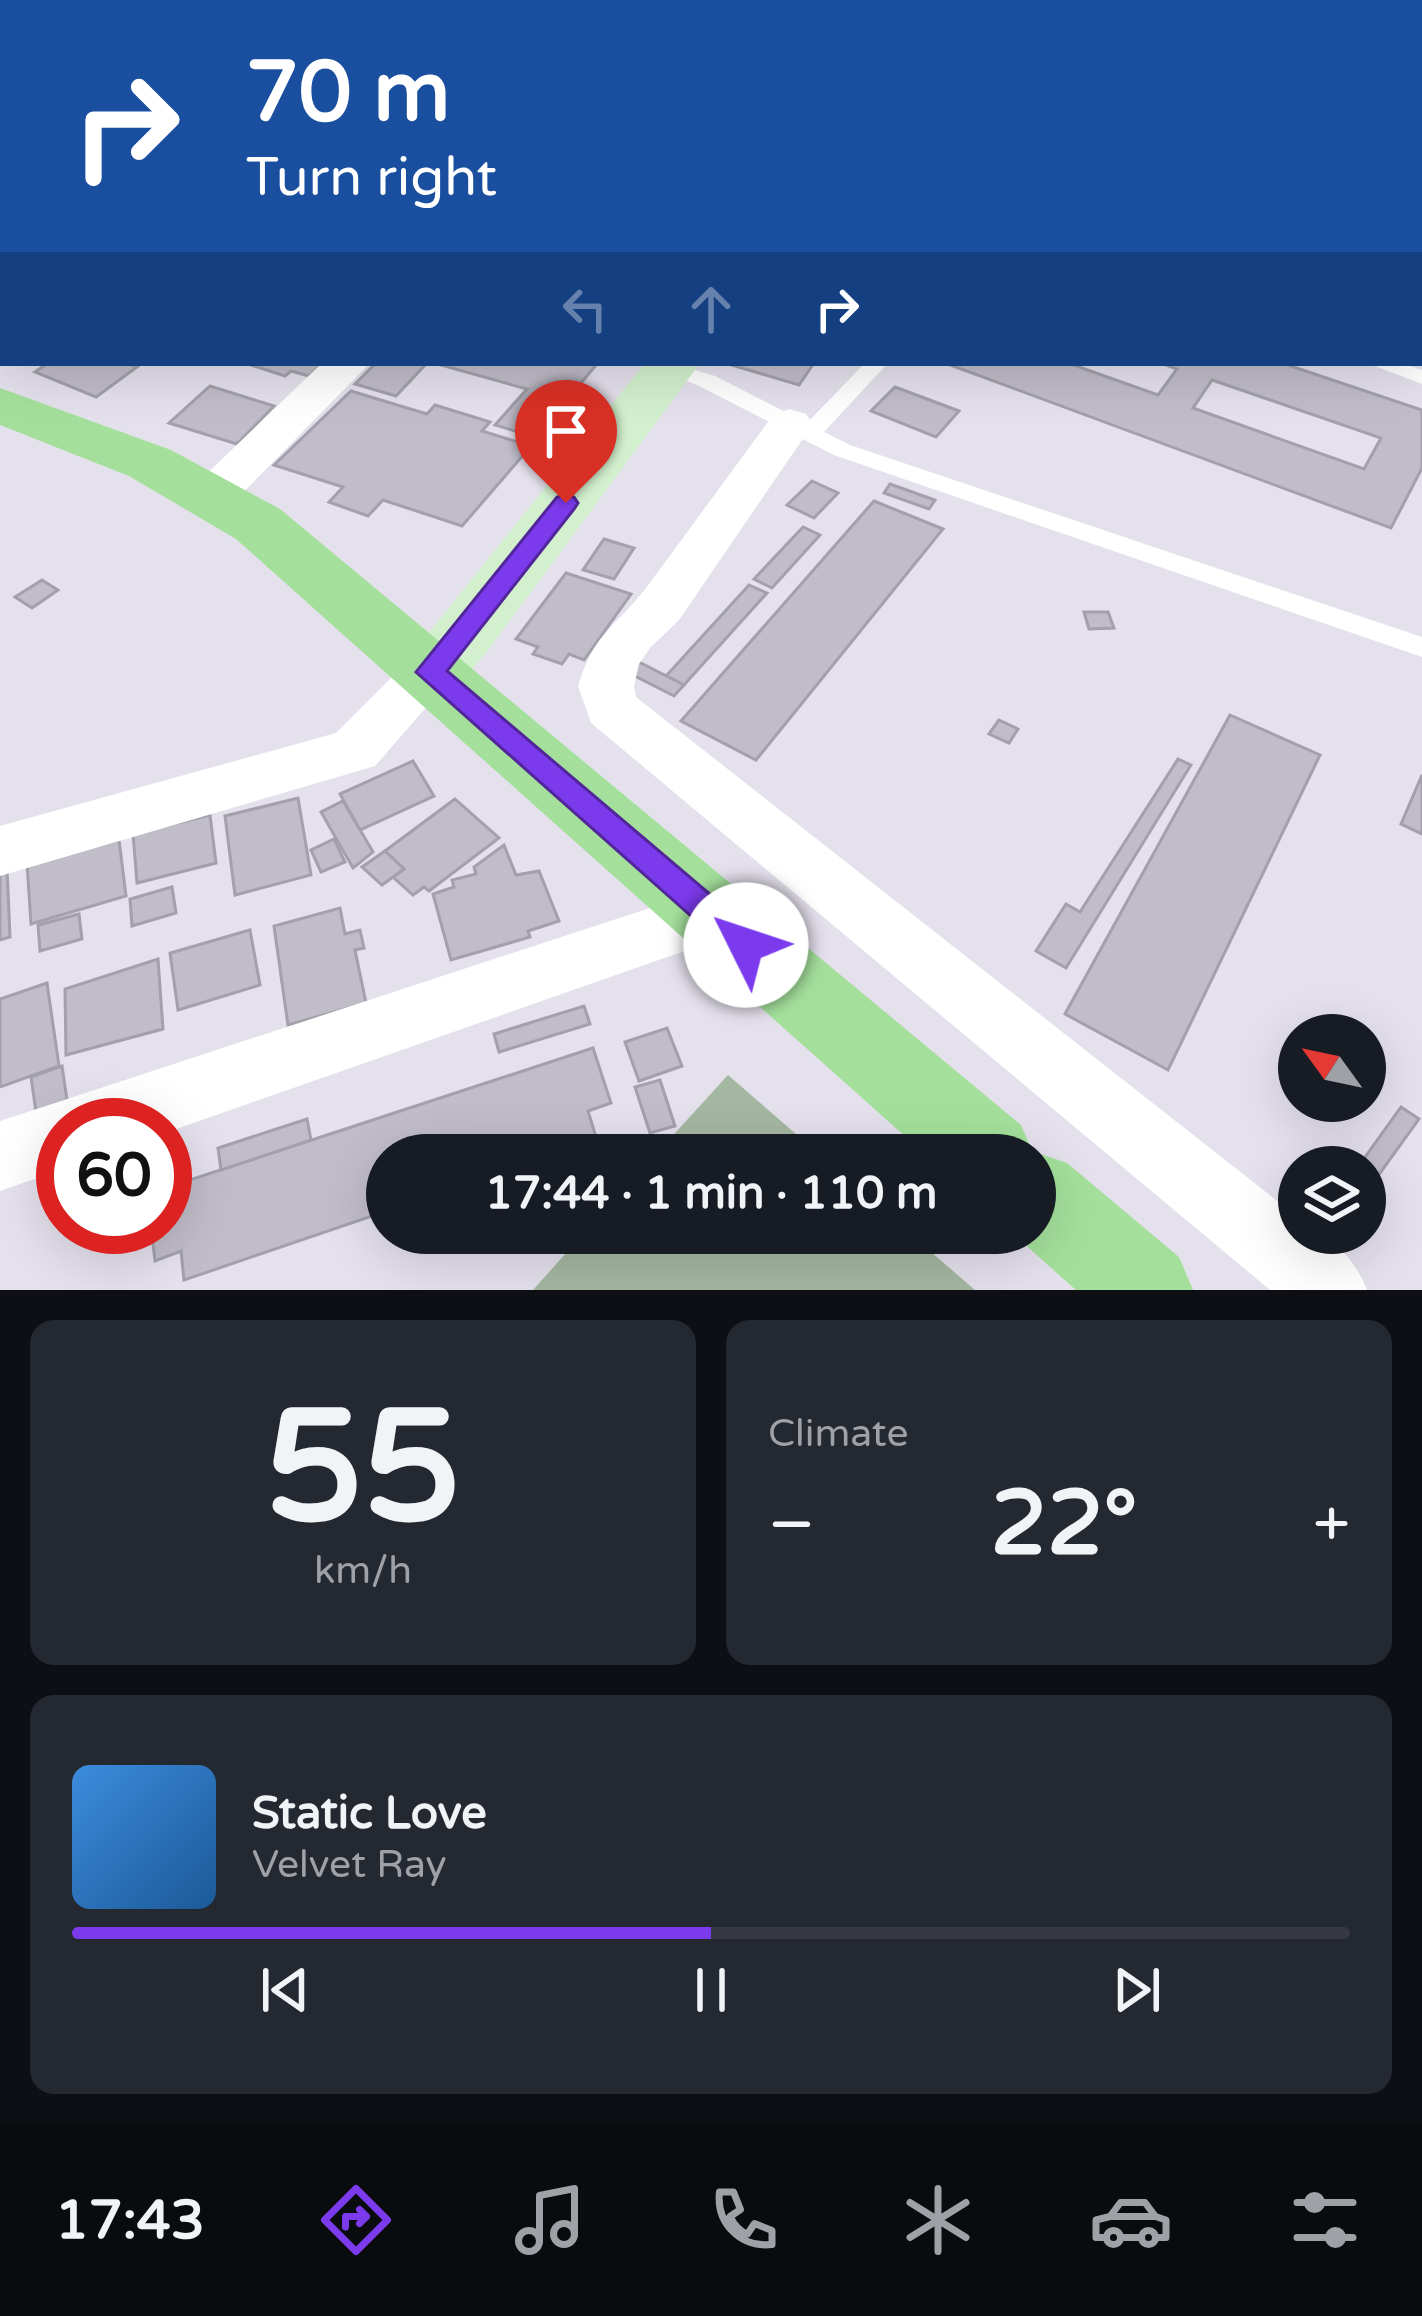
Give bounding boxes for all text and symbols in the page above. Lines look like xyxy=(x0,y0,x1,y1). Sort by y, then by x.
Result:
text: 70 m xyxy=(246,43,450,144)
icon: right xyxy=(48,48,204,204)
text: Turn right xyxy=(246,145,497,210)
icon: left xyxy=(552,276,618,342)
icon: ahead xyxy=(678,276,744,342)
icon: right xyxy=(804,276,870,342)
pin xyxy=(515,380,617,503)
icon: arrive xyxy=(533,398,599,464)
position arrow xyxy=(683,882,809,1008)
north arrow xyxy=(1278,1014,1386,1122)
map controls xyxy=(1278,1014,1386,1254)
speed limit sign: 60 xyxy=(36,1098,192,1254)
button: layers xyxy=(1278,1146,1386,1254)
text: 17:44 · 1 min · 110 m xyxy=(485,1167,937,1221)
text: 55 xyxy=(265,1375,461,1563)
text: Climate xyxy=(768,1410,908,1457)
text: 22° xyxy=(990,1470,1137,1579)
text: − xyxy=(768,1485,815,1565)
text: + xyxy=(1313,1485,1350,1565)
text: km/h xyxy=(314,1547,412,1594)
text: Static Love xyxy=(252,1787,487,1841)
text: Velvet Ray xyxy=(252,1841,447,1888)
icon: previous xyxy=(252,1957,318,2023)
icon: pause xyxy=(678,1957,744,2023)
icon: next xyxy=(1104,1957,1170,2023)
icon: directions xyxy=(314,2178,398,2262)
icon: music xyxy=(508,2178,592,2262)
icon: phone xyxy=(702,2178,786,2262)
icon: climate xyxy=(896,2178,980,2262)
icon: car xyxy=(1089,2178,1173,2262)
icon: filters xyxy=(1283,2178,1367,2262)
text: 17:43 xyxy=(55,2188,205,2253)

